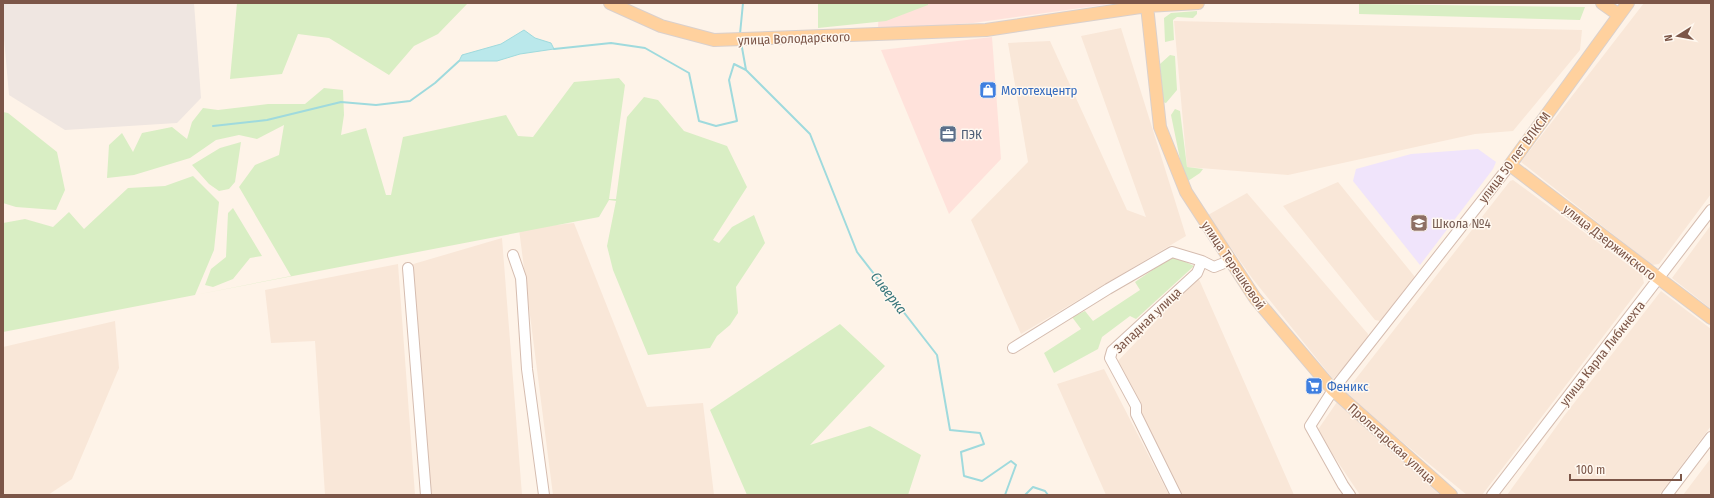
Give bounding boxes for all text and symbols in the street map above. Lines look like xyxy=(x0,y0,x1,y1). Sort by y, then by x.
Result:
north arrow xyxy=(1658,16,1698,56)
street label: улица Володарского xyxy=(737,29,851,48)
text: N xyxy=(1662,33,1676,42)
shop icon: Мототехцентр xyxy=(978,80,998,100)
place label: Мототехцентр xyxy=(1001,83,1078,98)
street label: улица 50 лет ВЛКСМ xyxy=(1475,109,1553,206)
office icon: ПЭК xyxy=(938,124,958,144)
place label: ПЭК xyxy=(961,127,982,142)
street label: улица Дзержинского xyxy=(1560,201,1659,283)
school or university icon: Школа №4 xyxy=(1409,213,1429,233)
place label: Школа №4 xyxy=(1432,216,1491,231)
street label: улица Терешковой xyxy=(1199,218,1269,312)
water label: Сиверка xyxy=(867,269,910,318)
street label: Западная улица xyxy=(1111,284,1184,356)
street label: улица Карла Либкнехта xyxy=(1557,298,1648,409)
supermarket icon: Феникс xyxy=(1304,376,1324,396)
place label: Феникс xyxy=(1327,379,1369,394)
street label: Пролетарская улица xyxy=(1345,400,1438,487)
scale bar xyxy=(1570,456,1681,482)
text: 100 m xyxy=(1576,463,1605,477)

